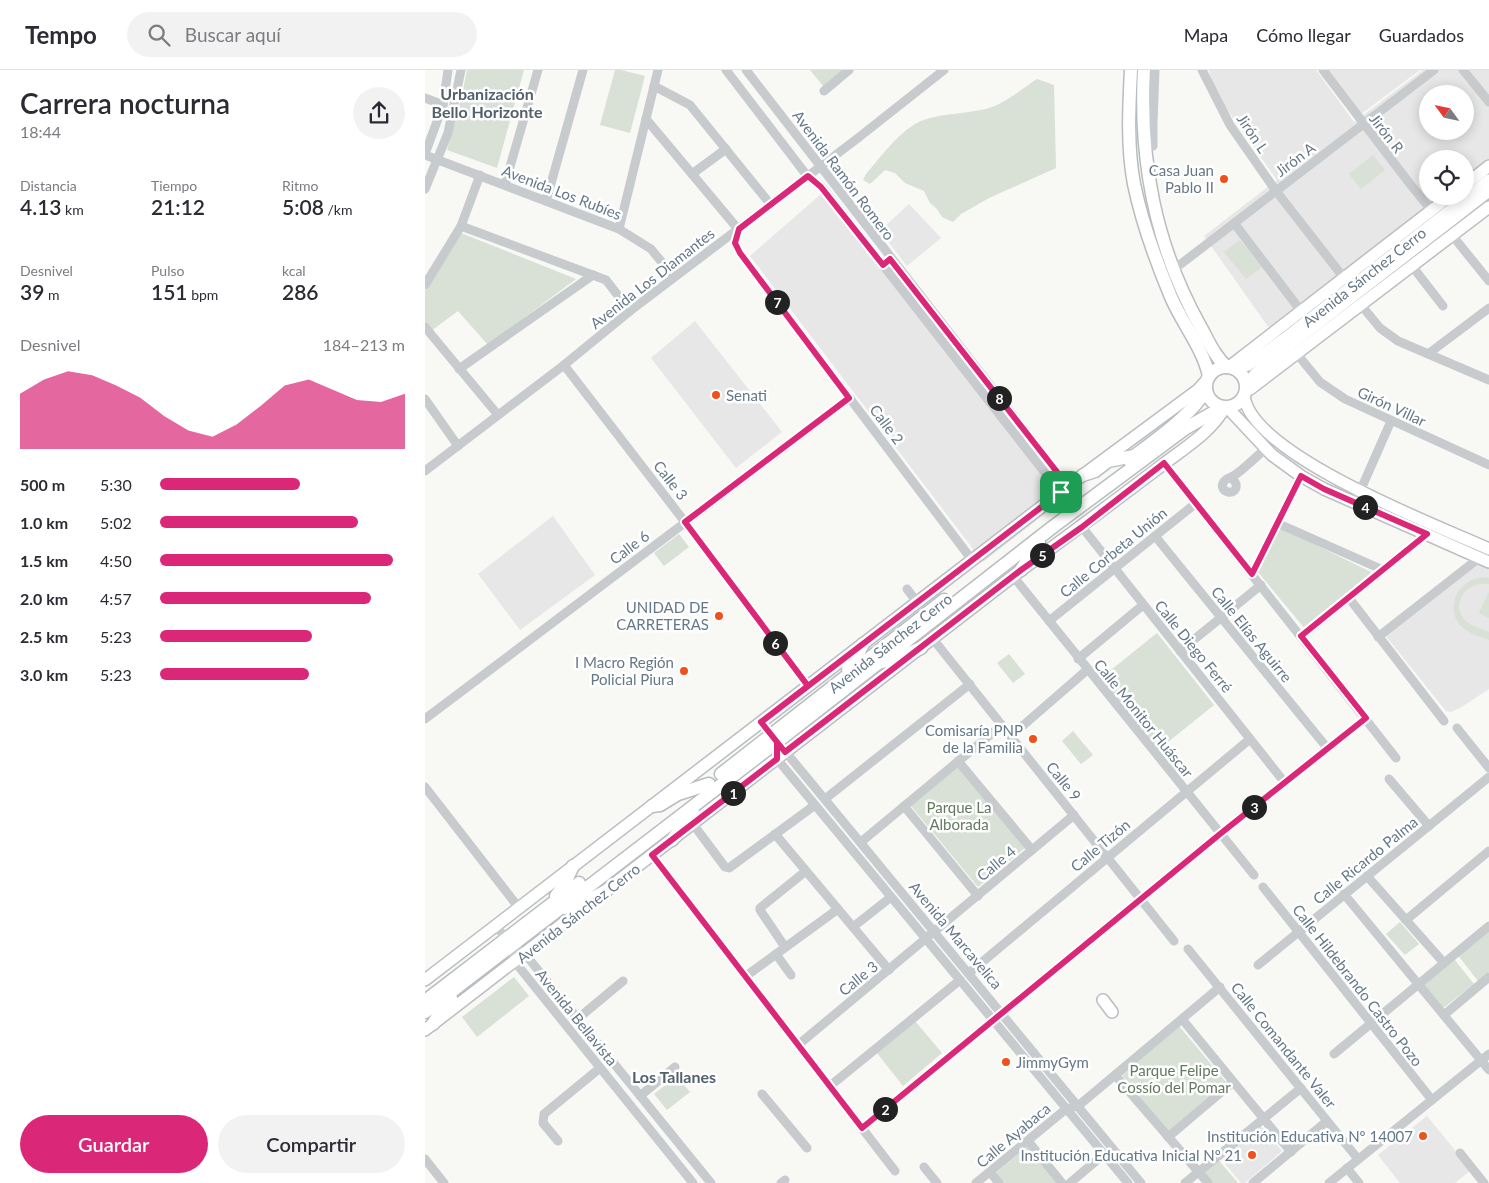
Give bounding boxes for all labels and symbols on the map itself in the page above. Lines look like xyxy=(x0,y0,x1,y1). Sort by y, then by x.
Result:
district label: Urbanización Bello Horizonte xyxy=(431,84,543,121)
north arrow xyxy=(1419,85,1474,140)
street label: Avenida Ramón Romero xyxy=(789,107,899,243)
street label: Jirón L xyxy=(1233,110,1273,156)
street label: Jirón R xyxy=(1366,110,1408,157)
street label: Jirón A xyxy=(1271,138,1319,180)
street label: Avenida Los Rubíes xyxy=(500,161,624,223)
place label: Casa Juan Pablo II xyxy=(1149,161,1214,196)
marker: Casa Juan Pablo II xyxy=(1218,173,1230,185)
street label: Avenida Sánchez Cerro xyxy=(1299,223,1429,331)
street label: Avenida Los Diamantes xyxy=(586,224,718,332)
pin: 7 xyxy=(765,290,789,314)
street label: Girón Villar xyxy=(1355,382,1430,430)
place label: Senati xyxy=(726,386,767,404)
pin: 8 xyxy=(987,386,1011,410)
marker: Senati xyxy=(710,389,722,401)
street label: Calle 2 xyxy=(866,401,908,447)
street label: Calle 3 xyxy=(650,457,692,503)
pin xyxy=(1040,471,1082,513)
pin: 4 xyxy=(1353,494,1377,520)
street label: Calle Corbeta Unión xyxy=(1056,503,1170,601)
street label: Calle 6 xyxy=(606,526,653,568)
pin: 5 xyxy=(1029,542,1055,568)
street label: Calle Elías Aguirre xyxy=(1208,583,1296,685)
street label: Avenida Sánchez Cerro xyxy=(825,589,955,697)
street label: Calle Diego Ferré xyxy=(1151,596,1237,696)
place label: UNIDAD DE CARRETERAS xyxy=(616,598,709,633)
marker: UNIDAD DE CARRETERAS xyxy=(713,610,725,622)
pin: 6 xyxy=(763,630,787,656)
place label: I Macro Región Policial Piura xyxy=(575,653,674,688)
street label: Calle Monitor Huáscar xyxy=(1091,655,1198,781)
marker: I Macro Región Policial Piura xyxy=(678,665,690,677)
place label: Comisaría PNP de la Familia xyxy=(925,721,1023,756)
marker: Comisaría PNP de la Familia xyxy=(1027,733,1039,745)
street label: Calle 9 xyxy=(1043,758,1085,804)
pin: 1 xyxy=(721,780,745,806)
pin: 3 xyxy=(1241,794,1267,820)
park label: Parque La Alborada xyxy=(926,798,992,833)
street label: Calle Ricardo Palma xyxy=(1309,812,1421,908)
street label: Calle Tizón xyxy=(1067,815,1133,875)
street label: Calle 4 xyxy=(973,841,1019,884)
street label: Avenida Sánchez Cerro xyxy=(513,859,643,967)
street label: Avenida Marcavelica xyxy=(906,878,1006,992)
street label: Calle Hildebrando Castro Pozo xyxy=(1289,901,1427,1069)
street label: Calle 3 xyxy=(835,957,881,999)
street label: Avenida Bellavista xyxy=(532,965,622,1069)
street label: Calle Comandante Valer xyxy=(1228,978,1341,1112)
place label: JimmyGym xyxy=(1016,1053,1089,1071)
marker: JimmyGym xyxy=(1000,1056,1012,1068)
park label: Parque Felipe Cossío del Pomar xyxy=(1117,1061,1231,1096)
district label: Los Tallanes xyxy=(632,1067,716,1086)
pin: 2 xyxy=(873,1096,897,1122)
street label: Calle Ayabaca xyxy=(972,1099,1054,1171)
place label: Institución Educativa Nº 14007 xyxy=(1207,1127,1413,1145)
marker: Institución Educativa Nº 14007 xyxy=(1417,1130,1429,1142)
place label: Institución Educativa Inicial Nº 21 xyxy=(1020,1146,1242,1164)
marker: Institución Educativa Inicial Nº 21 xyxy=(1246,1149,1258,1161)

